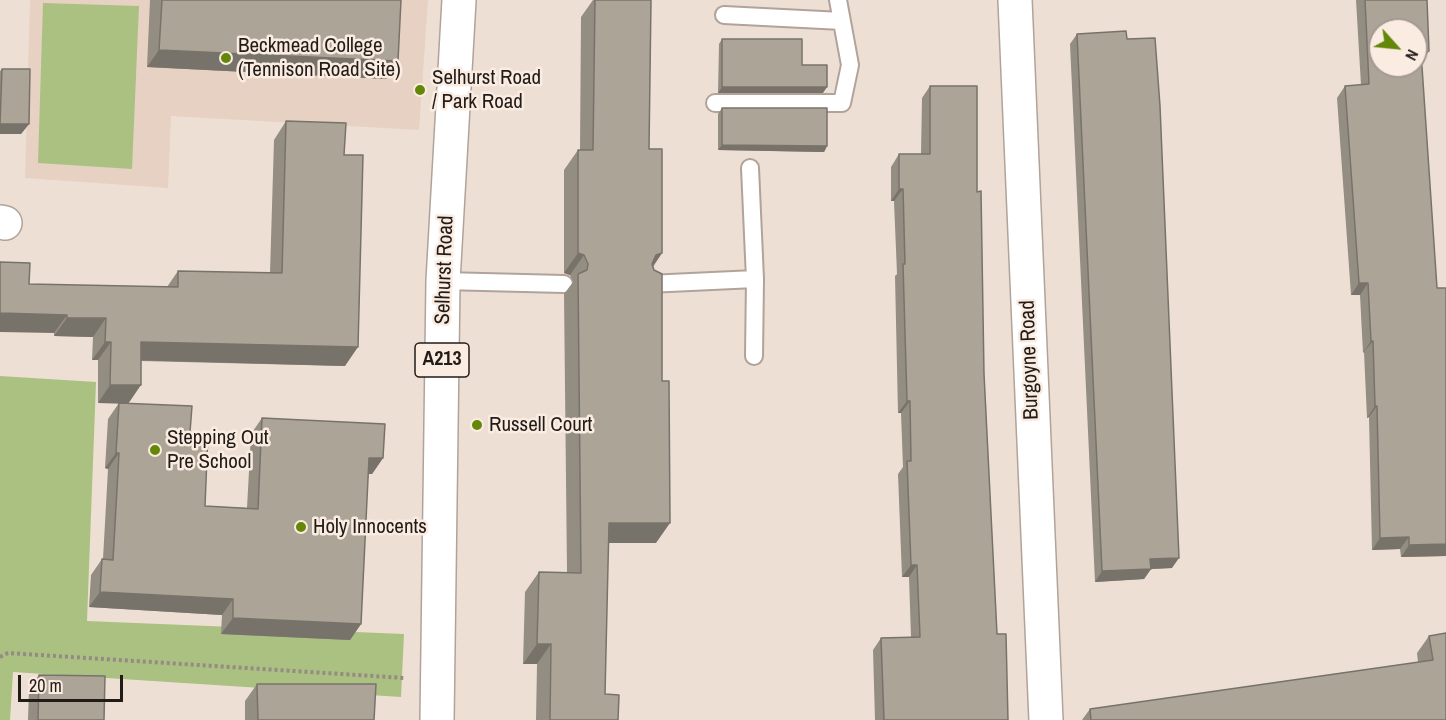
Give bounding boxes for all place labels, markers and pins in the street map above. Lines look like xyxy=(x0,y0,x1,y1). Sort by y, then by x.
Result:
place label: Beckmead College (Tennison Road Site) xyxy=(238,33,401,83)
marker: Beckmead College (Tennison Road Site) xyxy=(219,51,233,65)
place label: Selhurst Road / Park Road xyxy=(432,65,541,115)
marker: Selhurst Road / Park Road xyxy=(413,83,427,97)
place label: Russell Court xyxy=(489,412,592,438)
marker: Russell Court xyxy=(470,418,484,432)
place label: Stepping Out Pre School xyxy=(167,425,268,475)
marker: Stepping Out Pre School xyxy=(148,443,162,457)
place label: Holy Innocents xyxy=(313,514,427,540)
marker: Holy Innocents xyxy=(294,520,308,534)

